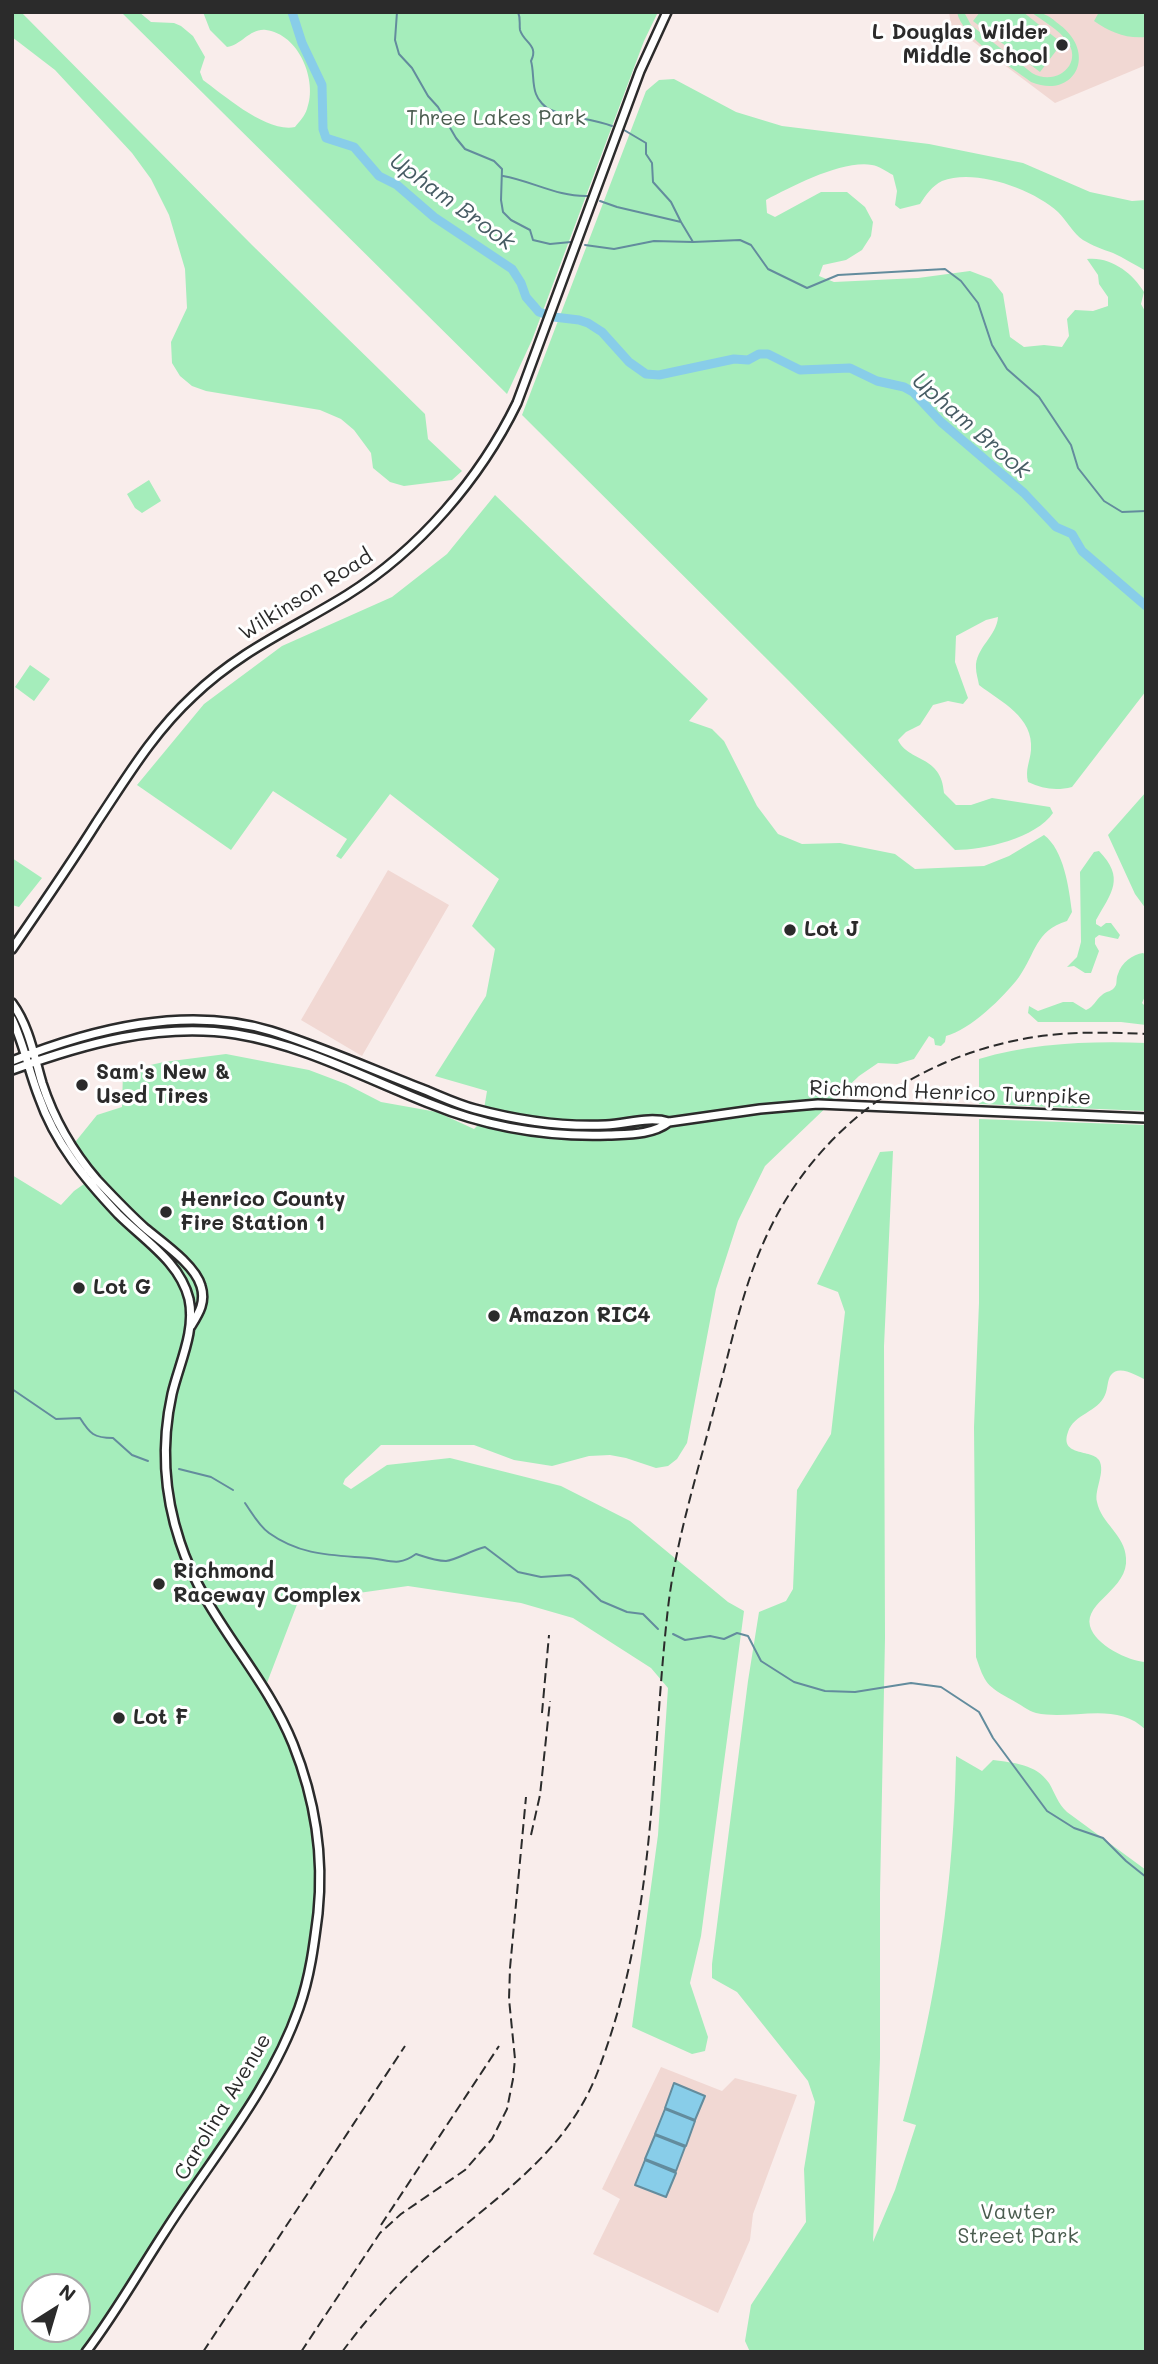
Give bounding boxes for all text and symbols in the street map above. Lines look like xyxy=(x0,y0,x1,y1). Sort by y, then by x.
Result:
place label: L Douglas Wilder Middle School xyxy=(872,20,1048,70)
marker: L Douglas Wilder Middle School xyxy=(1054,37,1070,53)
park label: Three Lakes Park xyxy=(406,106,586,132)
water label: Upham Brook xyxy=(384,147,520,257)
water label: Upham Brook xyxy=(906,367,1036,485)
street label: Wilkinson Road xyxy=(235,544,377,646)
place label: Lot J xyxy=(804,917,860,943)
marker: Lot J xyxy=(782,922,798,938)
place label: Sam's New & Used Tires xyxy=(96,1060,230,1110)
street label: Richmond Henrico Turnpike xyxy=(809,1075,1091,1111)
marker: Sam's New & Used Tires xyxy=(74,1077,90,1093)
place label: Henrico County Fire Station 1 xyxy=(180,1187,346,1237)
marker: Henrico County Fire Station 1 xyxy=(158,1204,174,1220)
place label: Lot G xyxy=(93,1275,151,1301)
marker: Lot G xyxy=(71,1280,87,1296)
place label: Amazon RIC4 xyxy=(508,1303,651,1329)
marker: Amazon RIC4 xyxy=(486,1308,502,1324)
place label: Richmond Raceway Complex xyxy=(173,1559,361,1609)
marker: Richmond Raceway Complex xyxy=(151,1576,167,1592)
place label: Lot F xyxy=(133,1705,188,1731)
marker: Lot F xyxy=(111,1710,127,1726)
street label: Carolina Avenue xyxy=(169,2029,277,2185)
park label: Vawter Street Park xyxy=(957,2200,1079,2250)
north arrow xyxy=(21,2273,91,2343)
text: N xyxy=(54,2278,81,2307)

